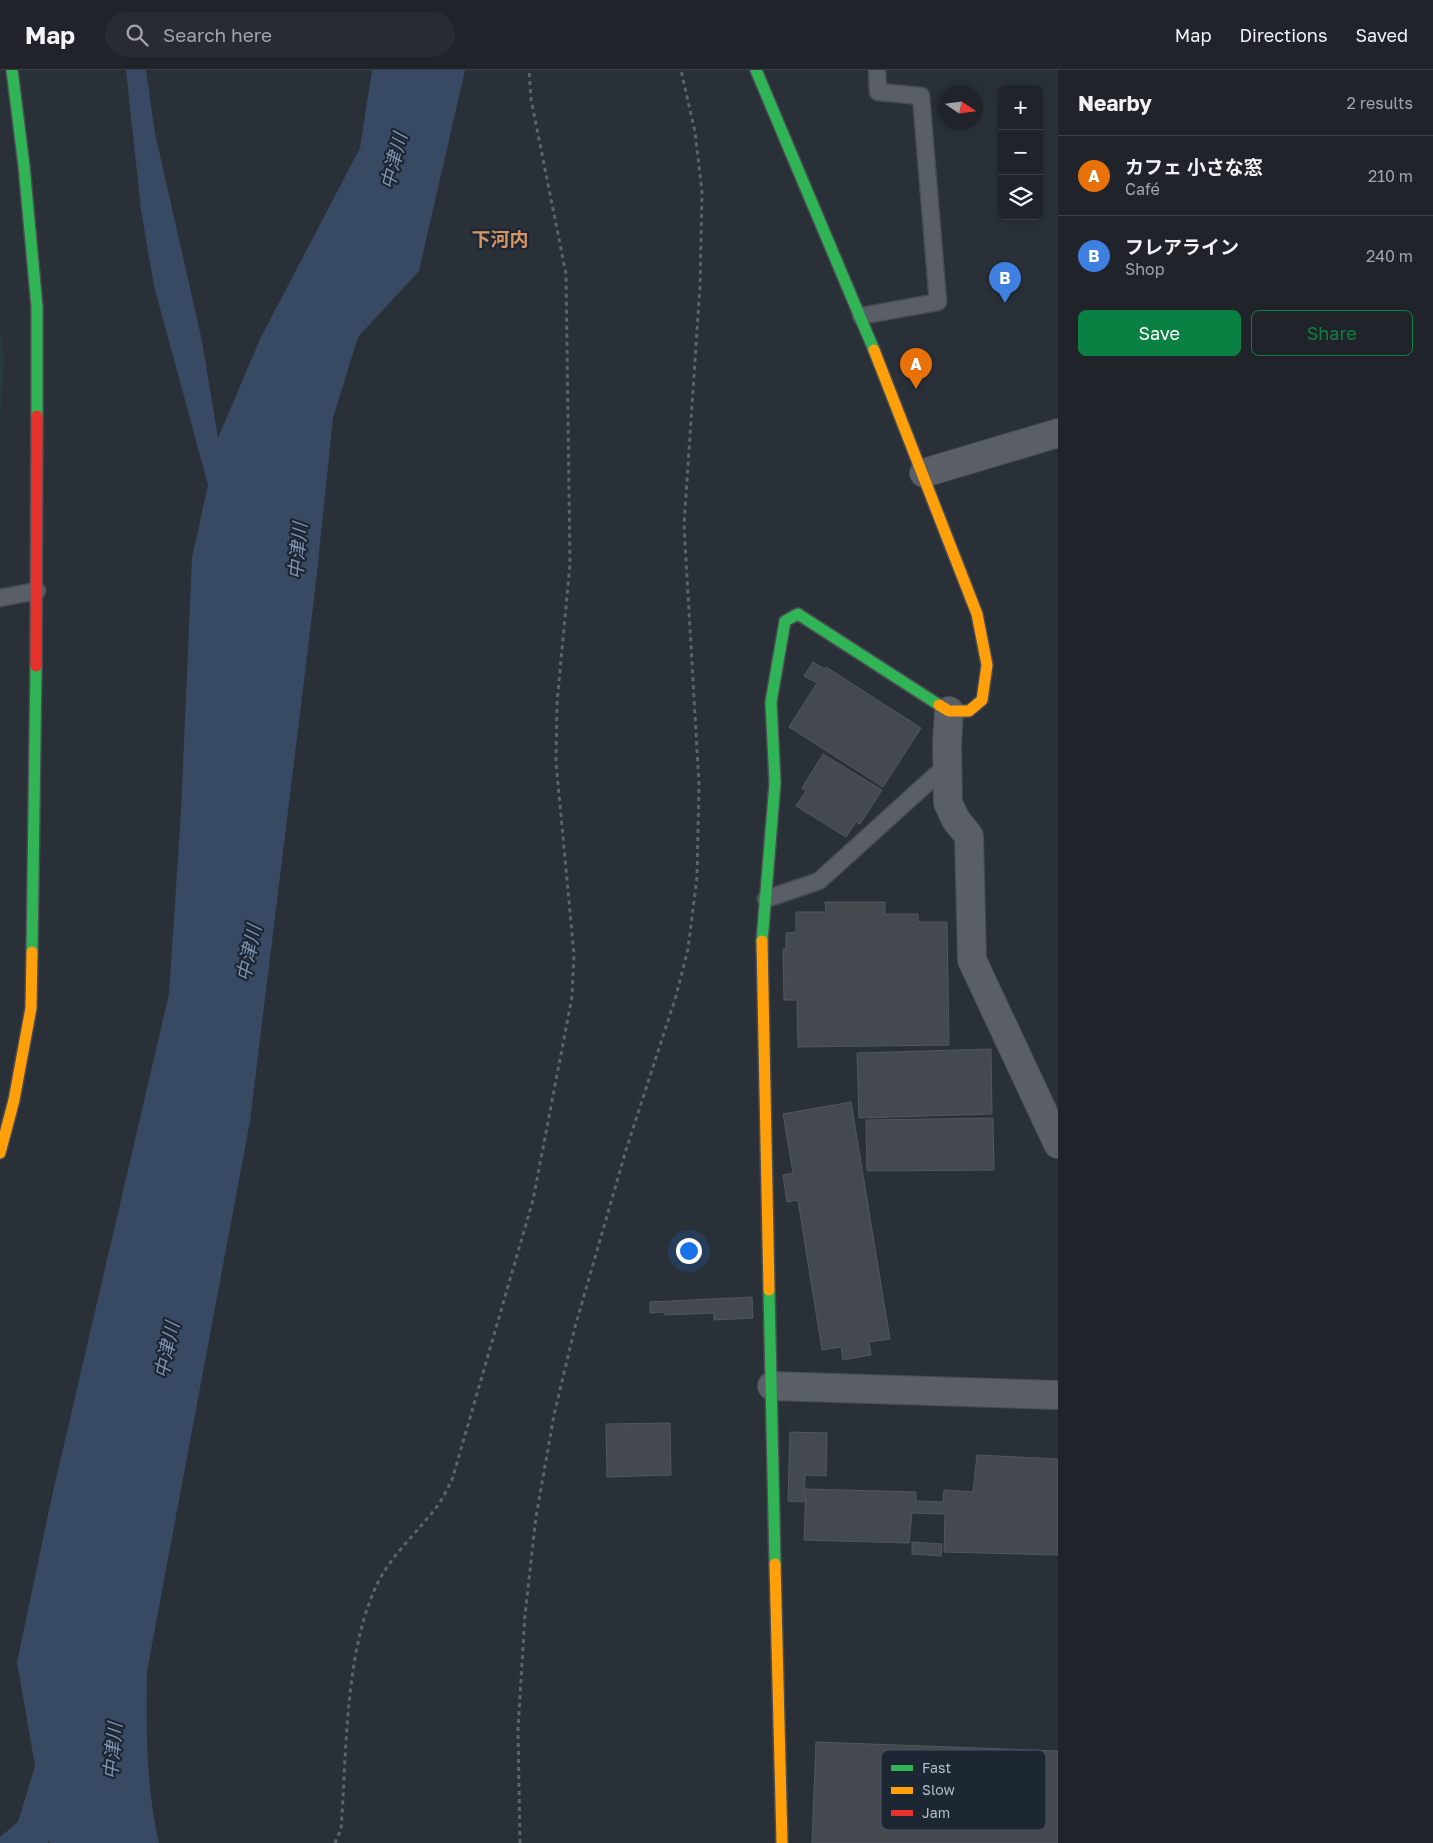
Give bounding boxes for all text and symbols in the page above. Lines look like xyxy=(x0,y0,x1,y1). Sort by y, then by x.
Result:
search box xyxy=(105,12,455,57)
text: Map xyxy=(25,20,75,49)
icon: search xyxy=(123,21,151,49)
text: Search here xyxy=(163,23,272,46)
text: Map xyxy=(1175,24,1211,46)
text: Directions xyxy=(1239,24,1327,46)
text: Saved xyxy=(1355,24,1408,46)
north arrow xyxy=(938,85,983,130)
map controls xyxy=(998,85,1043,220)
button: + xyxy=(998,85,1043,130)
text: Nearby xyxy=(1078,90,1152,116)
text: 2 results xyxy=(1347,93,1413,113)
water label: 中津川 xyxy=(375,129,412,191)
button: − xyxy=(998,130,1043,175)
text: カフェ 小さな窓 xyxy=(1125,155,1263,178)
text: A xyxy=(1088,166,1100,186)
text: 210 m xyxy=(1368,166,1413,186)
button: layers xyxy=(998,175,1043,220)
text: Café xyxy=(1125,179,1160,199)
district label: 下河内 xyxy=(471,227,529,250)
text: フレアライン xyxy=(1125,235,1239,258)
text: B xyxy=(1088,246,1100,266)
text: 240 m xyxy=(1366,246,1413,266)
text: Shop xyxy=(1125,259,1165,279)
pin: B xyxy=(989,262,1021,303)
button: Save xyxy=(1078,310,1241,356)
button: Share xyxy=(1251,310,1413,356)
pin: A xyxy=(900,348,932,389)
water label: 中津川 xyxy=(283,520,311,580)
water label: 中津川 xyxy=(231,921,266,983)
your location xyxy=(676,1238,702,1264)
water label: 中津川 xyxy=(149,1318,184,1380)
water label: 中津川 xyxy=(98,1720,126,1780)
legend xyxy=(881,1750,1046,1830)
text: Fast xyxy=(922,1759,951,1776)
text: Slow xyxy=(922,1781,955,1798)
text: Jam xyxy=(922,1804,950,1821)

